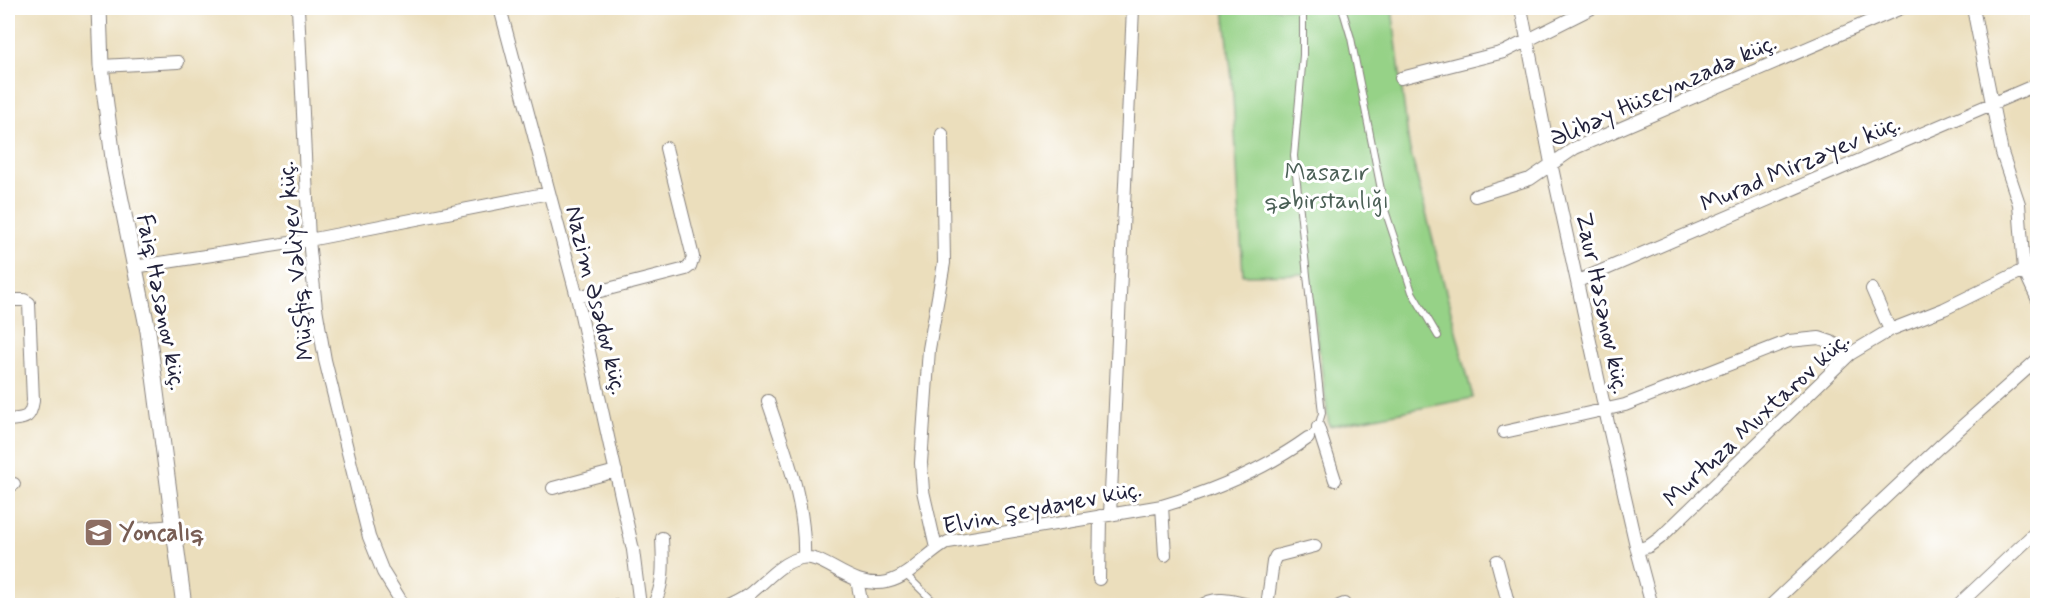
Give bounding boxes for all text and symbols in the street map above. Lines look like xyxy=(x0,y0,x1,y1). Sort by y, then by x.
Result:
street label: Əlibəy Hüseynzadə küç. xyxy=(1545,27,1782,155)
street label: Murad Mirzəyev küç. xyxy=(1696,108,1905,221)
park label: Masazır qəbirstanlığı xyxy=(1265,158,1389,217)
street label: Müşfiq Vəliyev küç. xyxy=(271,160,322,362)
street label: Nazim Əsədov küç. xyxy=(557,203,634,398)
street label: Zaur Həsənov küç. xyxy=(1567,210,1636,397)
street label: Faiq Həsənov küç. xyxy=(128,212,193,393)
street label: Murtuza Muxtarov küç. xyxy=(1657,326,1857,515)
street label: Elvin Şeydayev küç. xyxy=(940,474,1144,543)
school or university icon: Yoncalıq xyxy=(82,516,114,548)
place label: Yoncalıq xyxy=(119,518,204,549)

